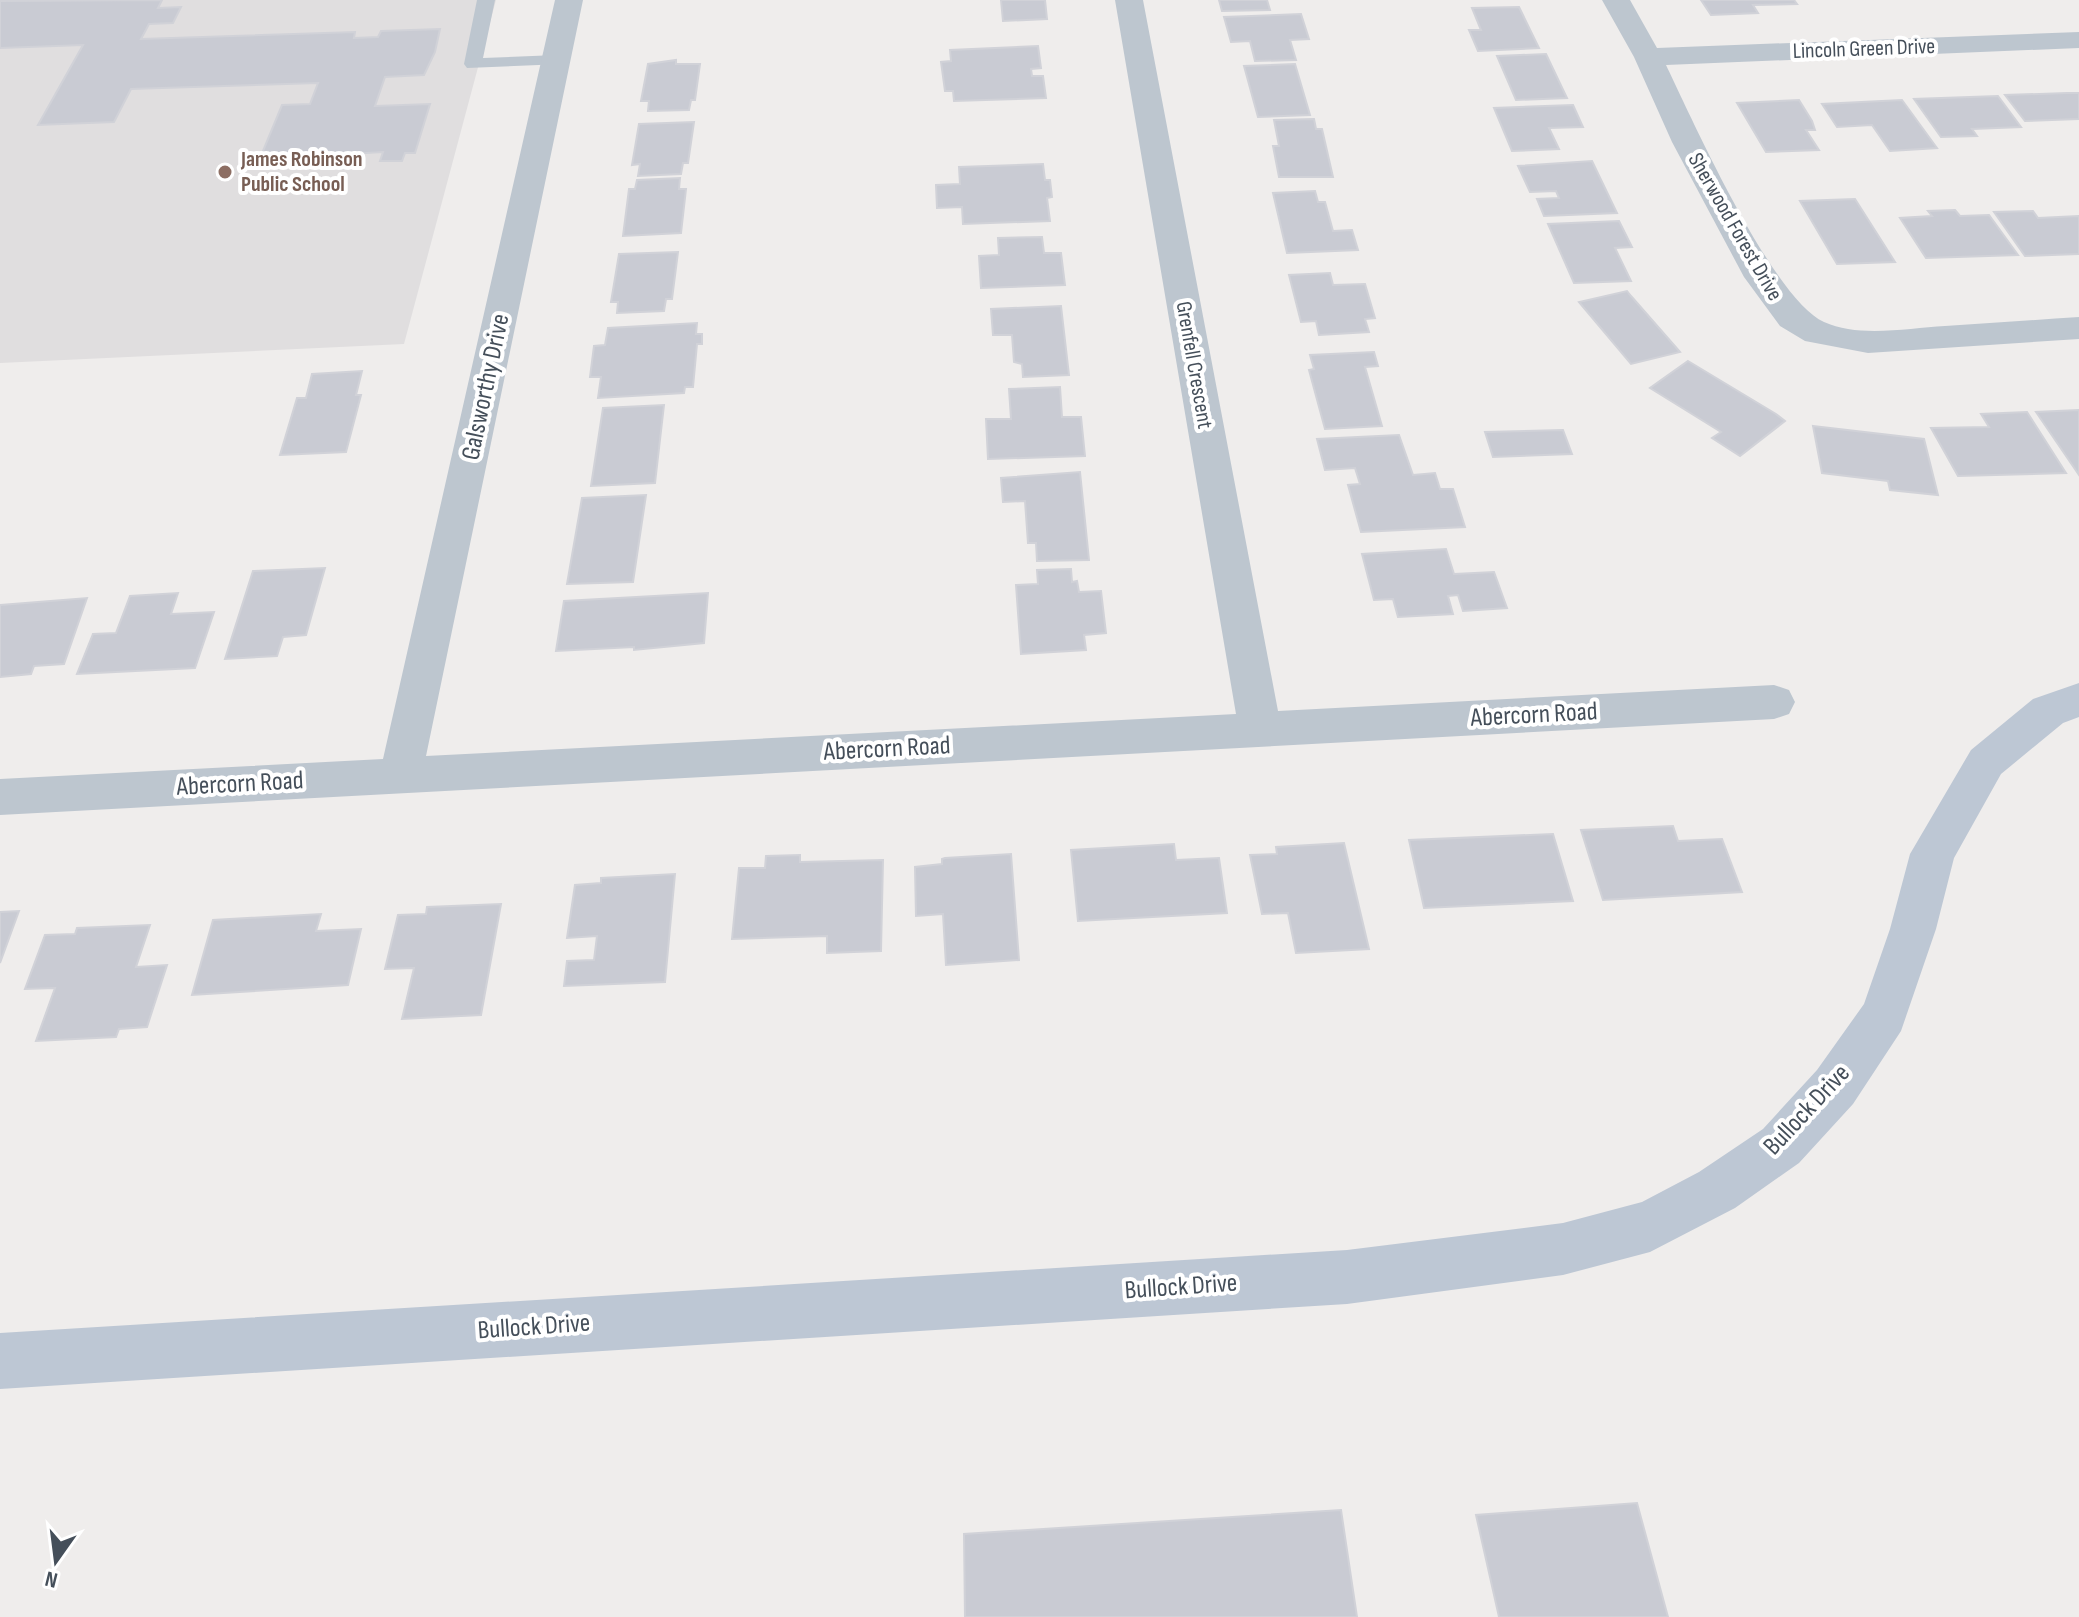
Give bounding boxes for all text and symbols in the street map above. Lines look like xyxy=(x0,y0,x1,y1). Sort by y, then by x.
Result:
street label: Lincoln Green Drive xyxy=(1792,33,1936,65)
place label: James Robinson Public School xyxy=(240,146,363,198)
street label: Sherwood Forest Drive xyxy=(1682,148,1788,306)
marker: James Robinson Public School xyxy=(216,163,234,181)
street label: Grenfell Crescent xyxy=(1170,299,1219,431)
street label: Galsworthy Drive xyxy=(455,311,517,463)
street label: Abercorn Road xyxy=(1469,696,1598,734)
street label: Abercorn Road xyxy=(822,730,951,768)
street label: Abercorn Road xyxy=(175,765,304,803)
street label: Bullock Drive xyxy=(1757,1058,1857,1162)
street label: Bullock Drive xyxy=(1124,1268,1238,1306)
street label: Bullock Drive xyxy=(477,1308,591,1346)
north arrow xyxy=(16,1521,96,1601)
text: N xyxy=(43,1564,60,1593)

